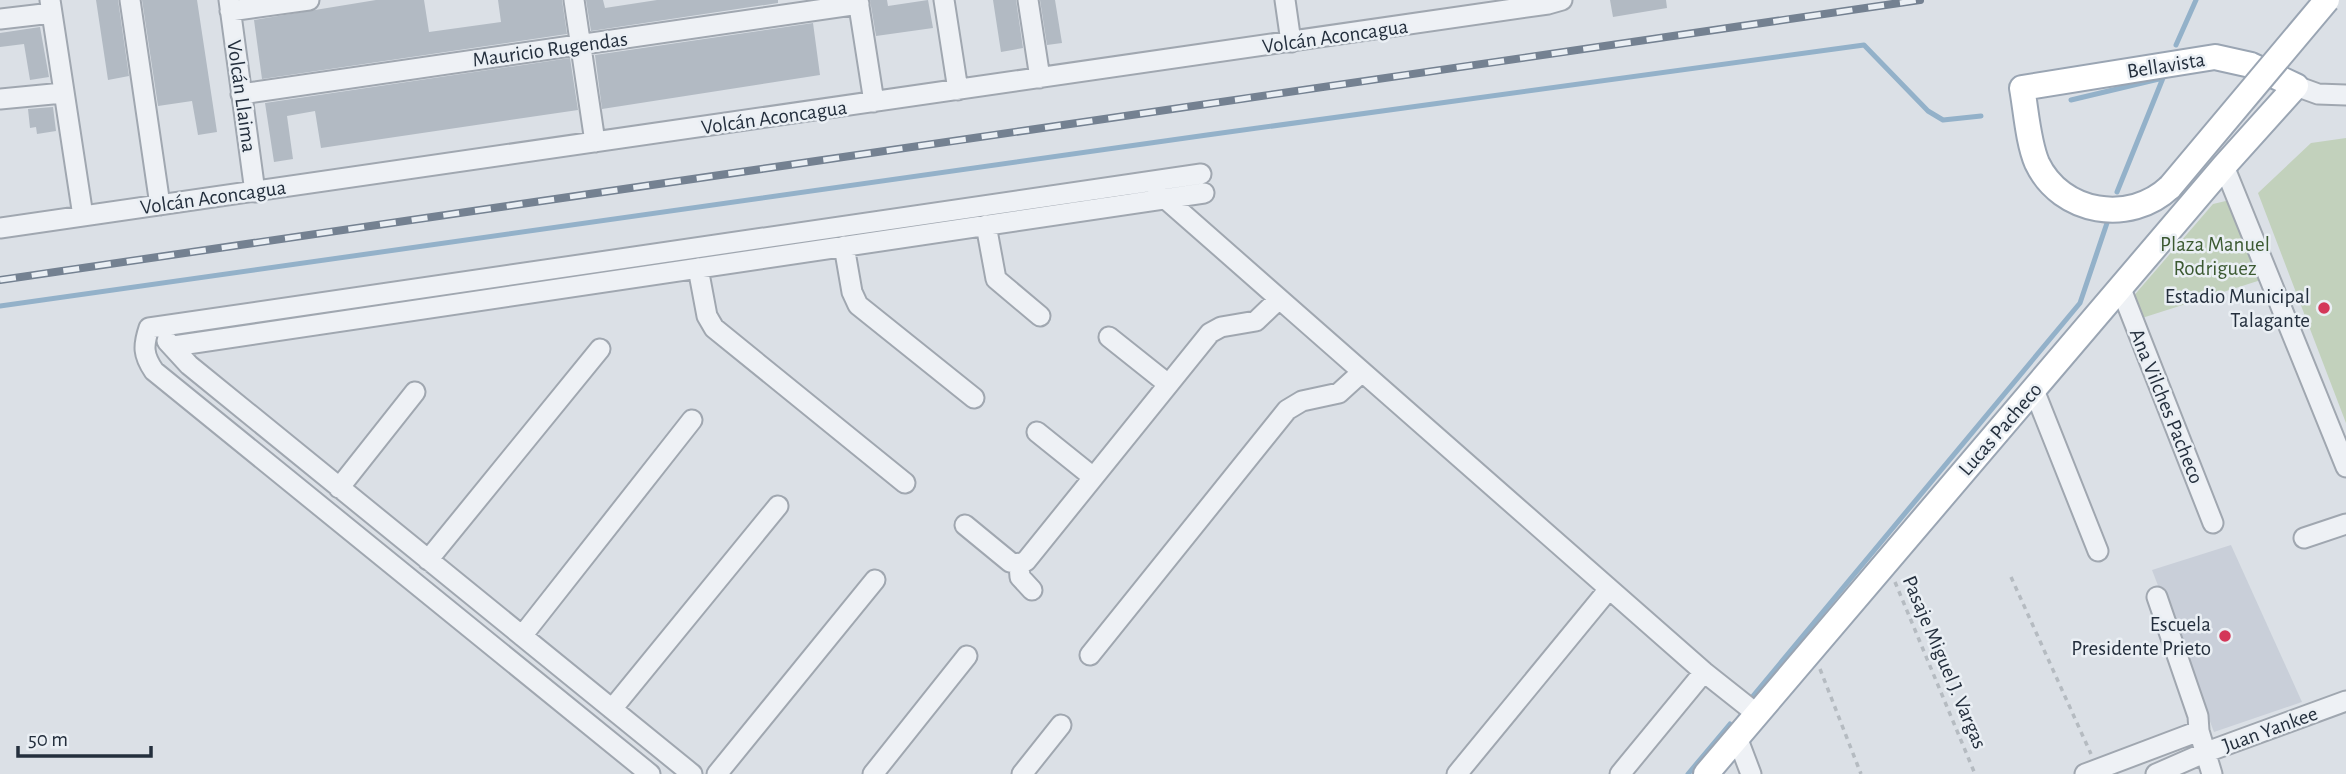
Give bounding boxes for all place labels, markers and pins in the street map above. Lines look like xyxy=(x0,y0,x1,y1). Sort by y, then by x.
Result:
place label: Estadio Municipal Talagante xyxy=(2165,286,2310,331)
marker: Estadio Municipal Talagante xyxy=(2316,300,2332,316)
place label: Escuela Presidente Prieto xyxy=(2071,614,2211,659)
marker: Escuela Presidente Prieto xyxy=(2217,628,2233,644)

